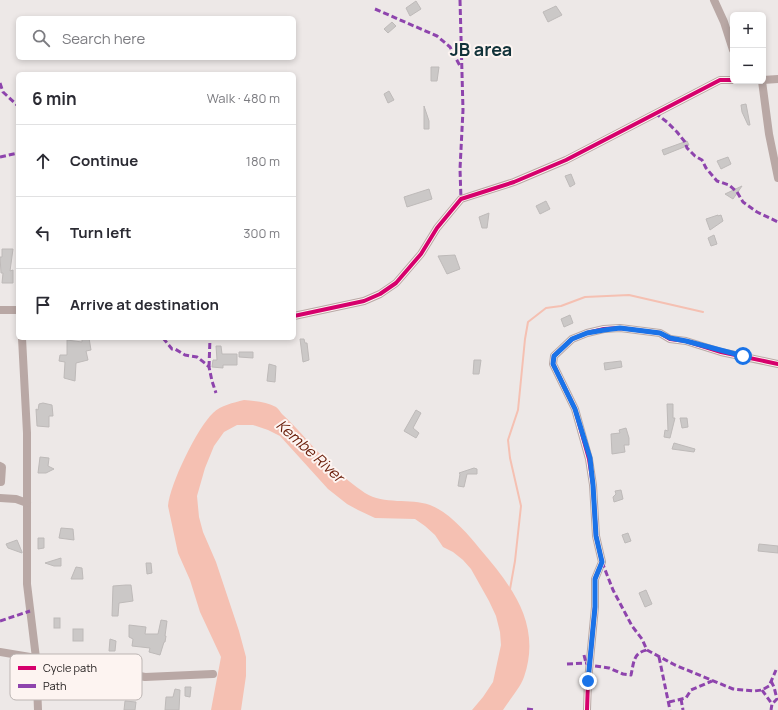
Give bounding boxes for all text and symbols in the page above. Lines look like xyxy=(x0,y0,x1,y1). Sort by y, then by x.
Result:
map controls xyxy=(730,12,766,84)
button: + xyxy=(730,12,766,48)
search box xyxy=(16,16,296,60)
icon: search xyxy=(30,27,52,49)
text: Search here xyxy=(62,28,145,49)
district label: JB area xyxy=(450,37,512,61)
button: − xyxy=(730,48,766,84)
text: 6 min xyxy=(32,87,77,110)
text: Walk · 480 m xyxy=(207,89,280,107)
icon: ahead xyxy=(32,150,54,172)
text: Continue xyxy=(70,150,138,171)
text: 180 m xyxy=(246,152,280,170)
icon: left xyxy=(32,222,54,244)
text: Turn left xyxy=(70,222,132,243)
text: 300 m xyxy=(243,224,280,242)
icon: arrive xyxy=(32,294,54,316)
text: Arrive at destination xyxy=(70,294,219,315)
route start xyxy=(734,347,752,365)
water label: Kembe River xyxy=(272,414,351,488)
legend xyxy=(10,654,142,700)
text: Cycle path xyxy=(43,660,97,675)
route end xyxy=(579,672,597,690)
text: Path xyxy=(43,678,66,693)

